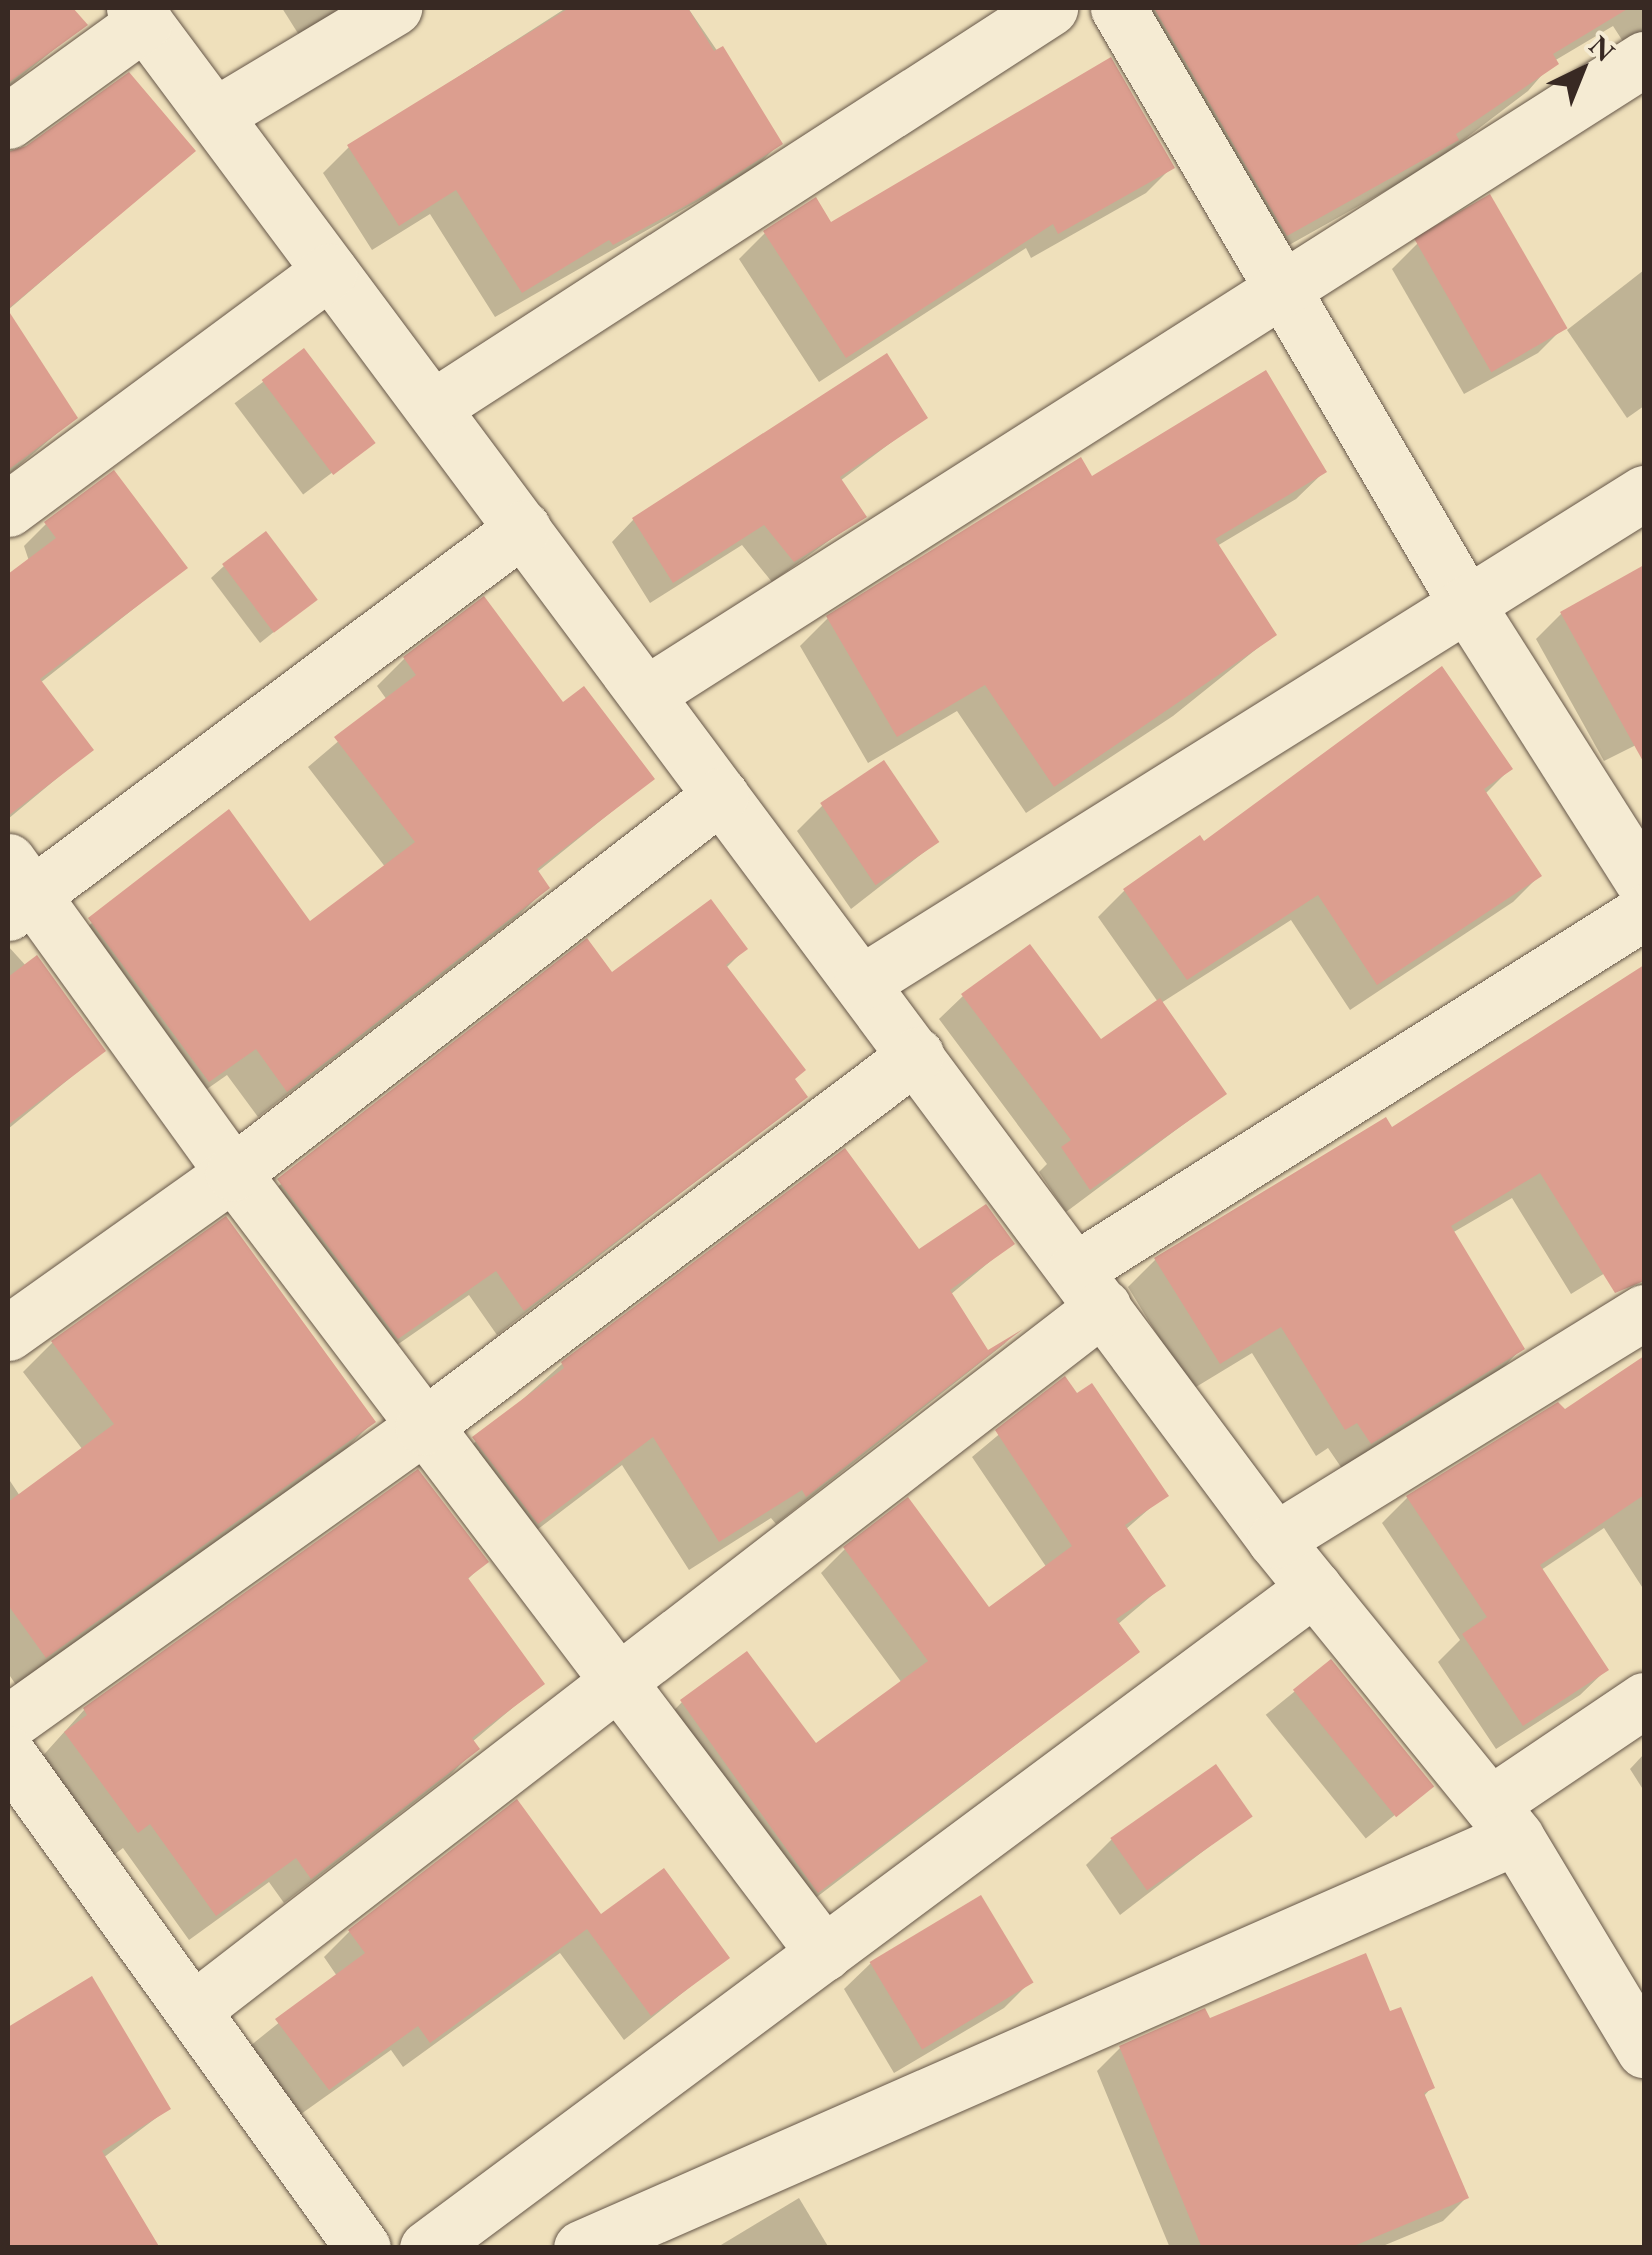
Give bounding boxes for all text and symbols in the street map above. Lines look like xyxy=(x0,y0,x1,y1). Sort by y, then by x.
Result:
north arrow xyxy=(1532,20,1632,120)
text: N xyxy=(1582,27,1623,69)

